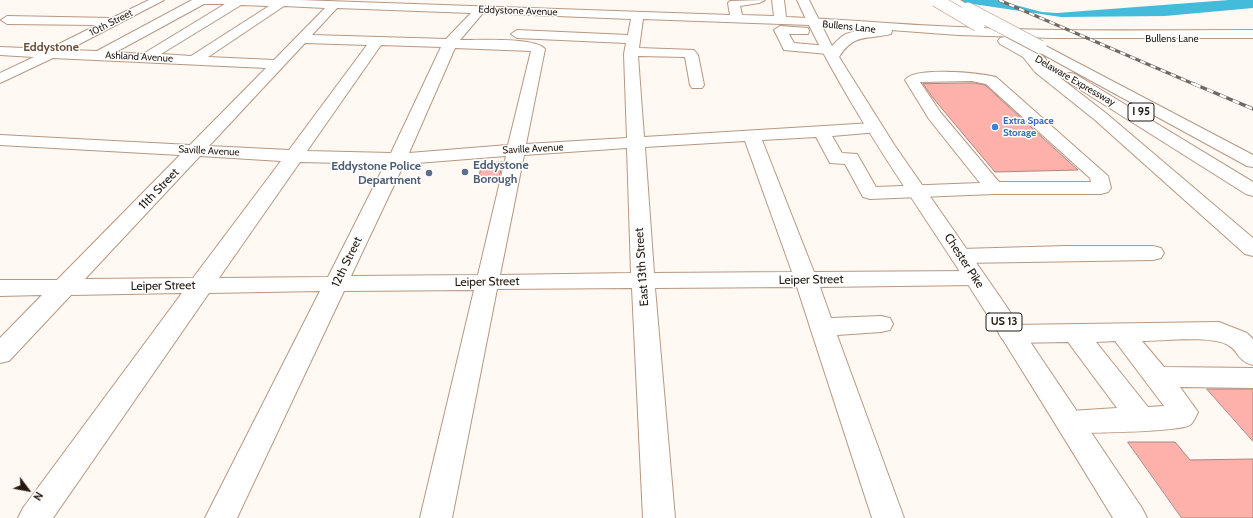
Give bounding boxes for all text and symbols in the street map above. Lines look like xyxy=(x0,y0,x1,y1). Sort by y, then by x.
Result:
street label: Eddystone Avenue xyxy=(478,4,558,18)
street label: 10th Street xyxy=(87,7,135,39)
street label: Bullens Lane xyxy=(822,18,876,36)
street label: Bullens Lane xyxy=(1145,33,1199,45)
district label: Eddystone xyxy=(23,40,79,54)
street label: Ashland Avenue xyxy=(105,49,173,65)
street label: Delaware Expressway xyxy=(1033,53,1117,109)
road number: I 95 xyxy=(1128,103,1154,121)
place label: Extra Space Storage xyxy=(1003,115,1054,138)
marker: Extra Space Storage xyxy=(990,122,1000,132)
street label: Saville Avenue xyxy=(502,141,564,157)
street label: Saville Avenue xyxy=(178,143,240,159)
place label: Eddystone Borough xyxy=(473,158,529,186)
place label: Eddystone Police Department xyxy=(331,159,421,187)
street label: 11th Street xyxy=(136,165,182,213)
marker: Eddystone Borough xyxy=(460,167,470,177)
marker: Eddystone Police Department xyxy=(424,168,434,178)
street label: East 13th Street xyxy=(632,227,652,307)
street label: Chester Pike xyxy=(941,231,987,291)
street label: 12th Street xyxy=(329,234,365,290)
street label: Leiper Street xyxy=(779,272,843,288)
street label: Leiper Street xyxy=(455,274,519,290)
street label: Leiper Street xyxy=(131,278,195,294)
road number: US 13 xyxy=(986,313,1022,331)
north arrow xyxy=(8,470,48,510)
text: N xyxy=(30,489,46,503)

